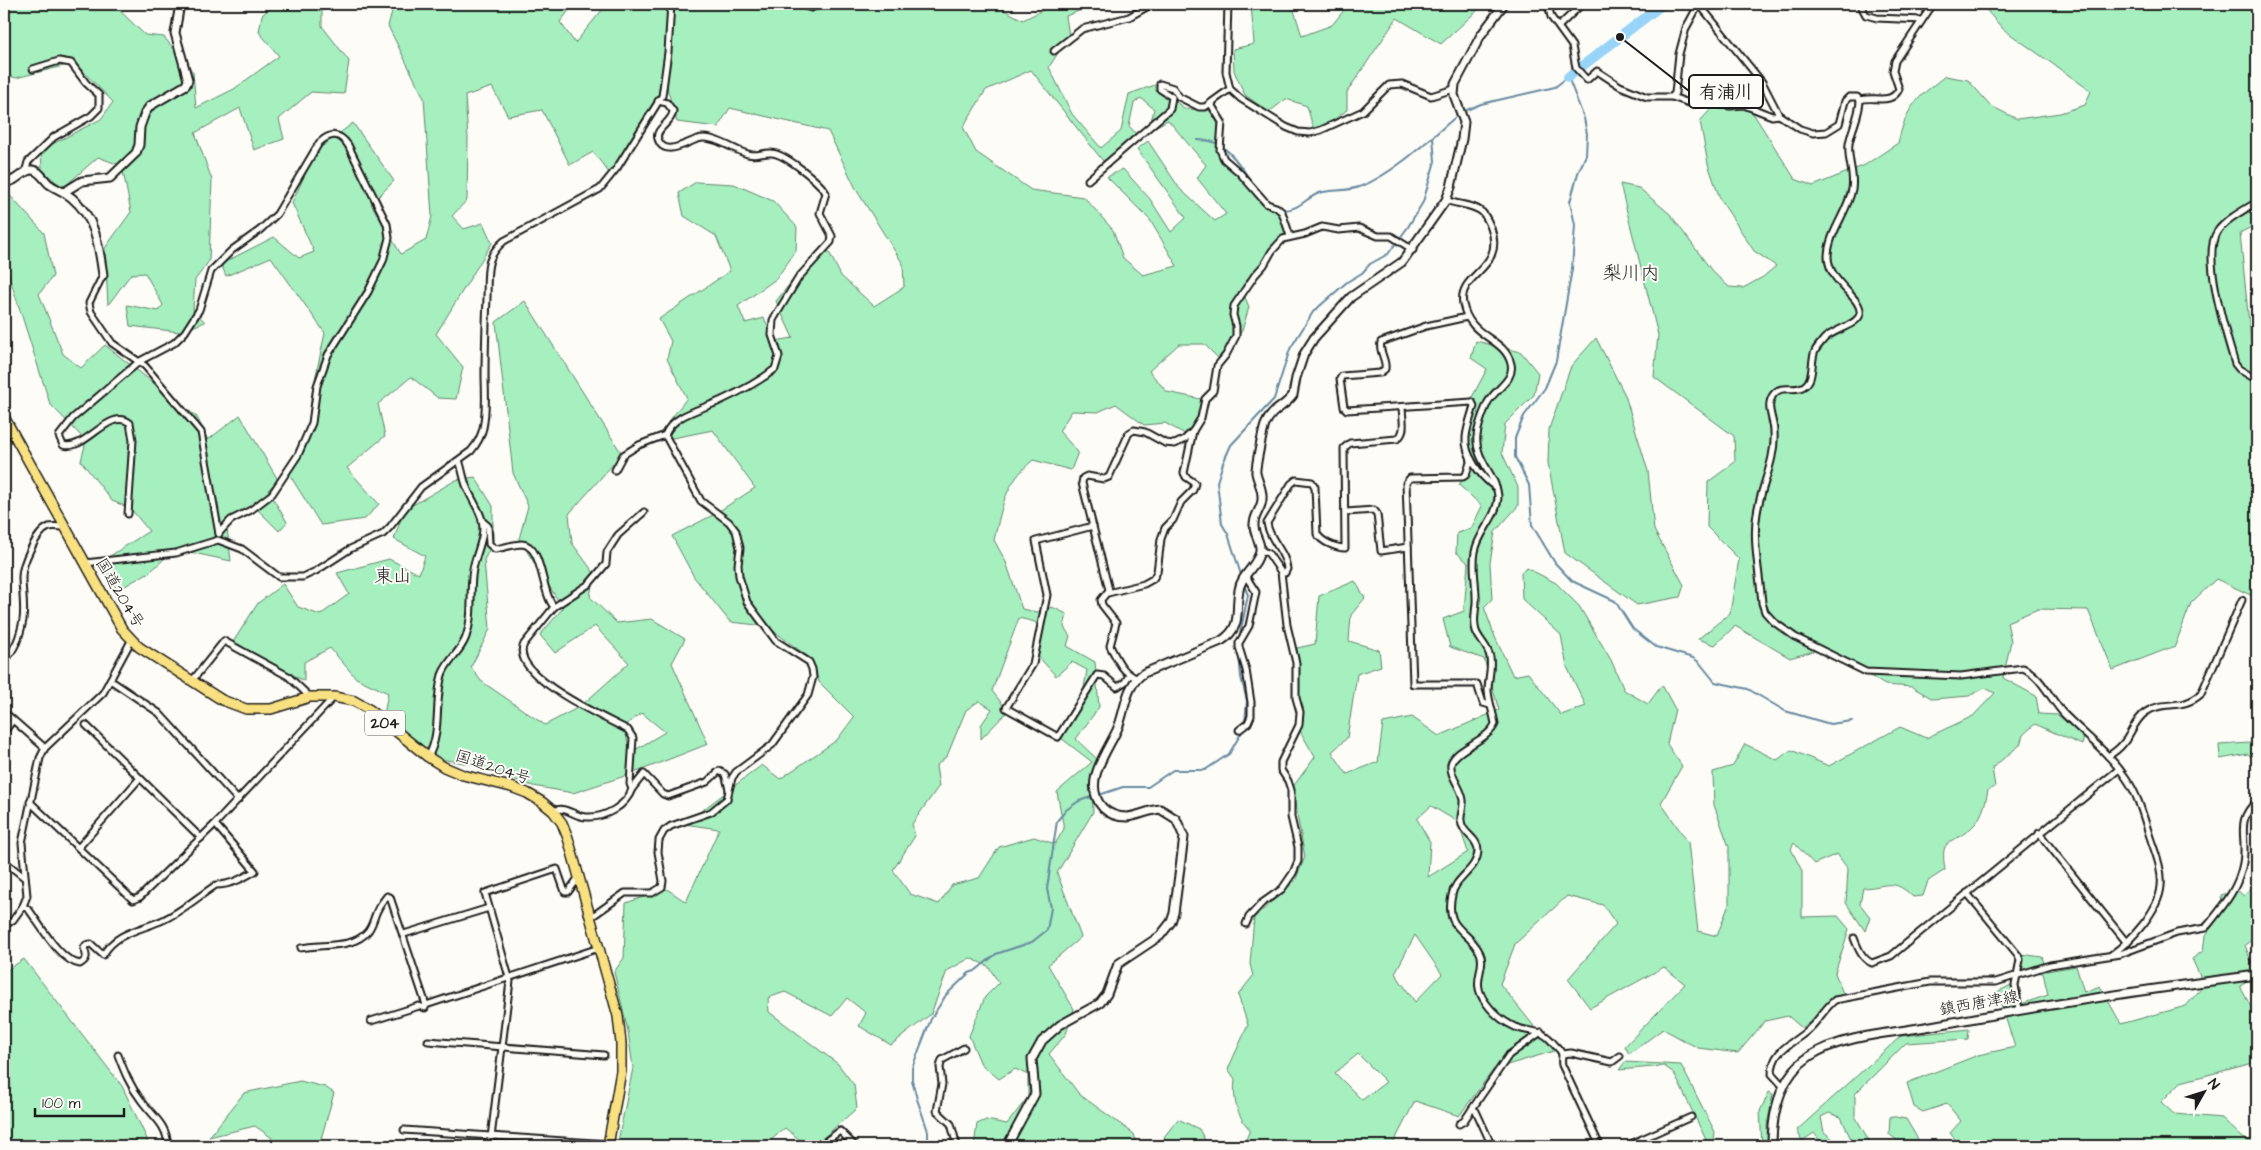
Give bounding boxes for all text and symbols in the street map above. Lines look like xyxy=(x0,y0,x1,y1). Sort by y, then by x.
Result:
callout: 有浦川 xyxy=(1689,75,1763,108)
text: 有浦川 xyxy=(1699,80,1753,105)
district label: 梨川内 xyxy=(1602,260,1660,287)
street label: 国道204号 xyxy=(90,554,150,632)
district label: 東山 xyxy=(374,563,412,590)
road number: 204 xyxy=(365,710,405,736)
street label: 国道204号 xyxy=(452,744,534,790)
street label: 鎮西唐津線 xyxy=(1938,985,2020,1021)
north arrow xyxy=(2178,1068,2228,1118)
text: N xyxy=(2203,1075,2224,1094)
scale bar xyxy=(35,1085,124,1117)
text: 100 m xyxy=(42,1093,81,1114)

